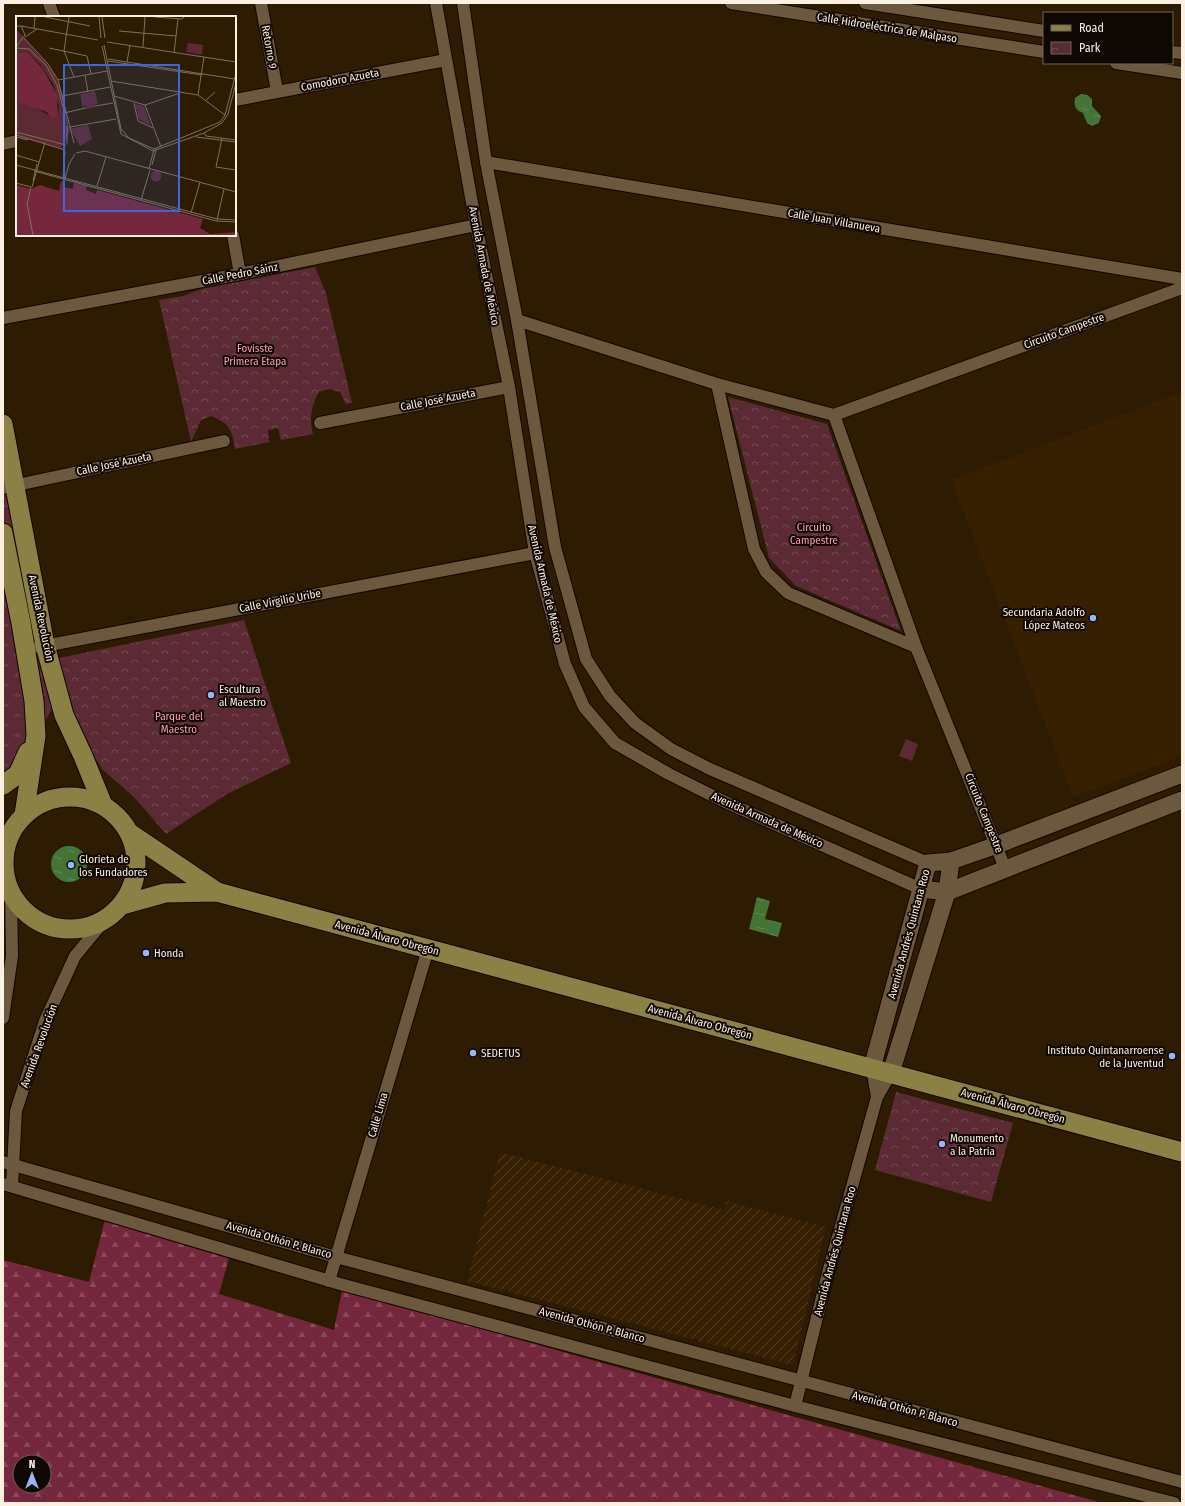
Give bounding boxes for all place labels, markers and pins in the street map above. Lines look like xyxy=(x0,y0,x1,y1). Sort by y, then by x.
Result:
place label: Secundaria Adolfo López Mateos xyxy=(1003,606,1085,632)
marker: Secundaria Adolfo López Mateos xyxy=(1088,613,1098,623)
place label: Escultura al Maestro xyxy=(219,683,266,709)
marker: Escultura al Maestro xyxy=(206,690,216,700)
place label: Glorieta de los Fundadores xyxy=(79,853,148,879)
marker: Glorieta de los Fundadores xyxy=(66,860,76,870)
place label: Honda xyxy=(154,947,184,960)
marker: Honda xyxy=(141,948,151,958)
place label: Instituto Quintanarroense de la Juventud xyxy=(1047,1044,1164,1070)
place label: SEDETUS xyxy=(481,1047,521,1060)
marker: SEDETUS xyxy=(468,1048,478,1058)
marker: Instituto Quintanarroense de la Juventud xyxy=(1167,1051,1177,1061)
place label: Monumento a la Patria xyxy=(950,1132,1004,1158)
marker: Monumento a la Patria xyxy=(937,1139,947,1149)

